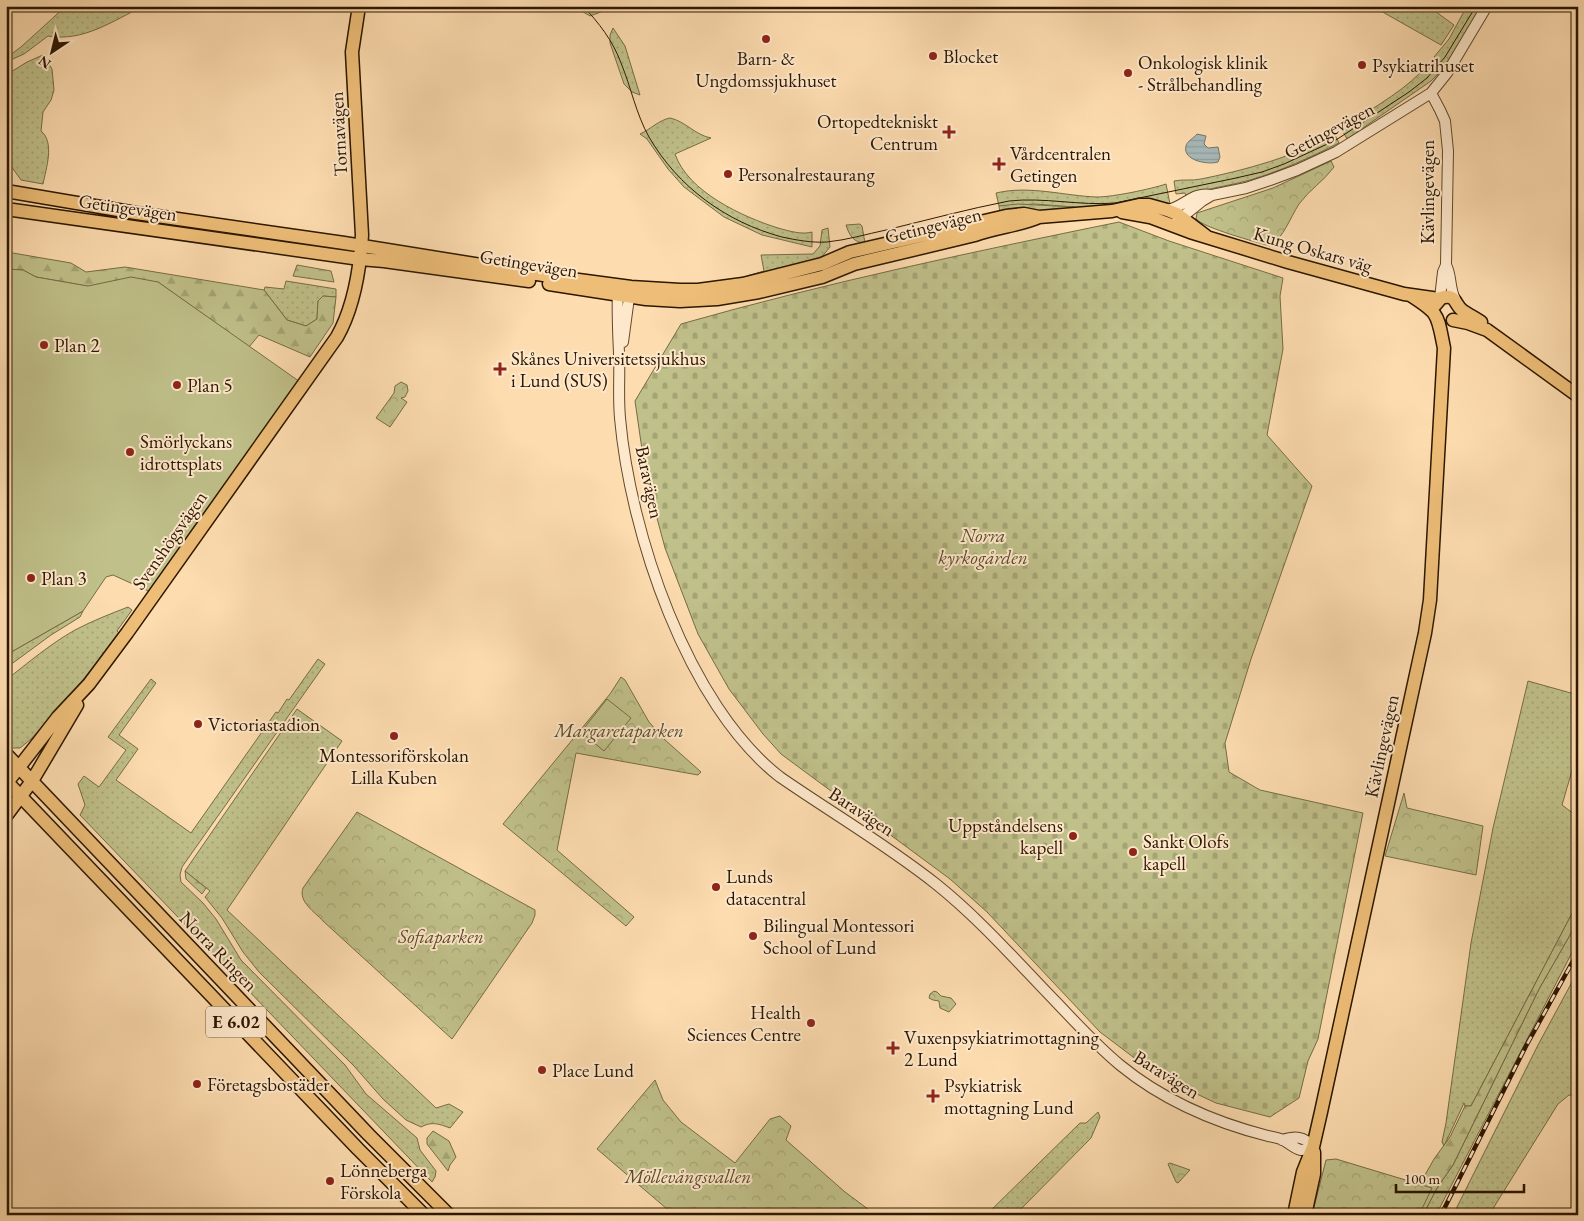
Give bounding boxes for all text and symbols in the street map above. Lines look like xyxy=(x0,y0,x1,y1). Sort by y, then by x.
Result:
north arrow xyxy=(28,28,78,78)
marker: Barn- & Ungdomssjukhuset xyxy=(760,33,772,45)
place label: Blocket xyxy=(943,44,998,69)
place label: Barn- & Ungdomssjukhuset xyxy=(696,46,836,93)
marker: Blocket xyxy=(927,50,939,62)
place label: Onkologisk klinik - Strålbehandling xyxy=(1138,50,1269,97)
text: N xyxy=(34,52,54,73)
place label: Psykiatrihuset xyxy=(1372,53,1474,78)
marker: Psykiatrihuset xyxy=(1356,59,1368,71)
marker: Onkologisk klinik - Strålbehandling xyxy=(1122,67,1134,79)
street label: Tornavägen xyxy=(324,91,353,177)
street label: Getingevägen xyxy=(1280,96,1379,165)
place label: Ortopedtekniskt Centrum xyxy=(817,109,938,156)
marker: Ortopedtekniskt Centrum xyxy=(942,125,956,139)
street label: Kävlingevägen xyxy=(1415,140,1440,244)
place label: Vårdcentralen Getingen xyxy=(1010,141,1111,188)
marker: Vårdcentralen Getingen xyxy=(992,157,1006,171)
place label: Personalrestaurang xyxy=(738,162,875,187)
marker: Personalrestaurang xyxy=(722,168,734,180)
street label: Getingevägen xyxy=(77,188,179,227)
street label: Getingevägen xyxy=(882,201,984,250)
street label: Kung Oskars väg xyxy=(1251,221,1376,279)
street label: Getingevägen xyxy=(478,243,580,284)
place label: Plan 2 xyxy=(54,333,100,358)
marker: Plan 2 xyxy=(38,339,50,351)
place label: Skånes Universitetssjukhus i Lund (SUS) xyxy=(511,346,706,393)
marker: Skånes Universitetssjukhus i Lund (SUS) xyxy=(493,362,507,376)
place label: Plan 5 xyxy=(187,373,233,398)
marker: Plan 5 xyxy=(171,379,183,391)
place label: Smörlyckans idrottsplats xyxy=(140,429,232,476)
street label: Baravägen xyxy=(630,444,669,521)
marker: Smörlyckans idrottsplats xyxy=(124,446,136,458)
street label: Svenshögsvägen xyxy=(126,486,213,595)
park label: Norra kyrkogården xyxy=(938,523,1028,570)
place label: Plan 3 xyxy=(41,566,87,591)
marker: Plan 3 xyxy=(25,572,37,584)
street label: Kävlingevägen xyxy=(1358,692,1405,800)
place label: Victoriastadion xyxy=(208,712,320,737)
marker: Victoriastadion xyxy=(192,718,204,730)
park label: Margaretaparken xyxy=(553,718,684,743)
marker: Montessoriförskolan Lilla Kuben xyxy=(388,730,400,742)
place label: Montessoriförskolan Lilla Kuben xyxy=(319,743,469,790)
street label: Baravägen xyxy=(824,781,899,842)
place label: Uppståndelsens kapell xyxy=(948,813,1063,860)
place label: Sankt Olofs kapell xyxy=(1143,829,1229,876)
marker: Uppståndelsens kapell xyxy=(1067,830,1079,842)
marker: Sankt Olofs kapell xyxy=(1127,846,1139,858)
place label: Lunds datacentral xyxy=(726,864,806,911)
marker: Lunds datacentral xyxy=(710,881,722,893)
street label: Norra Ringen xyxy=(174,906,263,997)
place label: Bilingual Montessori School of Lund xyxy=(763,913,915,960)
park label: Sofiaparken xyxy=(397,924,484,949)
marker: Bilingual Montessori School of Lund xyxy=(747,930,759,942)
place label: Health Sciences Centre xyxy=(687,1000,801,1047)
road number: E 6.02 xyxy=(206,1006,266,1038)
marker: Health Sciences Centre xyxy=(805,1017,817,1029)
place label: Vuxenpsykiatrimottagning 2 Lund xyxy=(904,1025,1100,1072)
marker: Vuxenpsykiatrimottagning 2 Lund xyxy=(886,1041,900,1055)
street label: Baravägen xyxy=(1129,1044,1205,1105)
place label: Place Lund xyxy=(552,1058,634,1083)
marker: Place Lund xyxy=(536,1064,548,1076)
place label: Företagsbostäder xyxy=(207,1072,330,1097)
place label: Psykiatrisk mottagning Lund xyxy=(944,1073,1074,1120)
marker: Företagsbostäder xyxy=(191,1078,203,1090)
marker: Psykiatrisk mottagning Lund xyxy=(926,1089,940,1103)
place label: Lönneberga Förskola xyxy=(340,1158,428,1205)
scale bar xyxy=(1396,1161,1524,1193)
park label: Möllevångsvallen xyxy=(624,1164,751,1189)
text: 100 m xyxy=(1404,1169,1441,1188)
marker: Lönneberga Förskola xyxy=(324,1175,336,1187)

